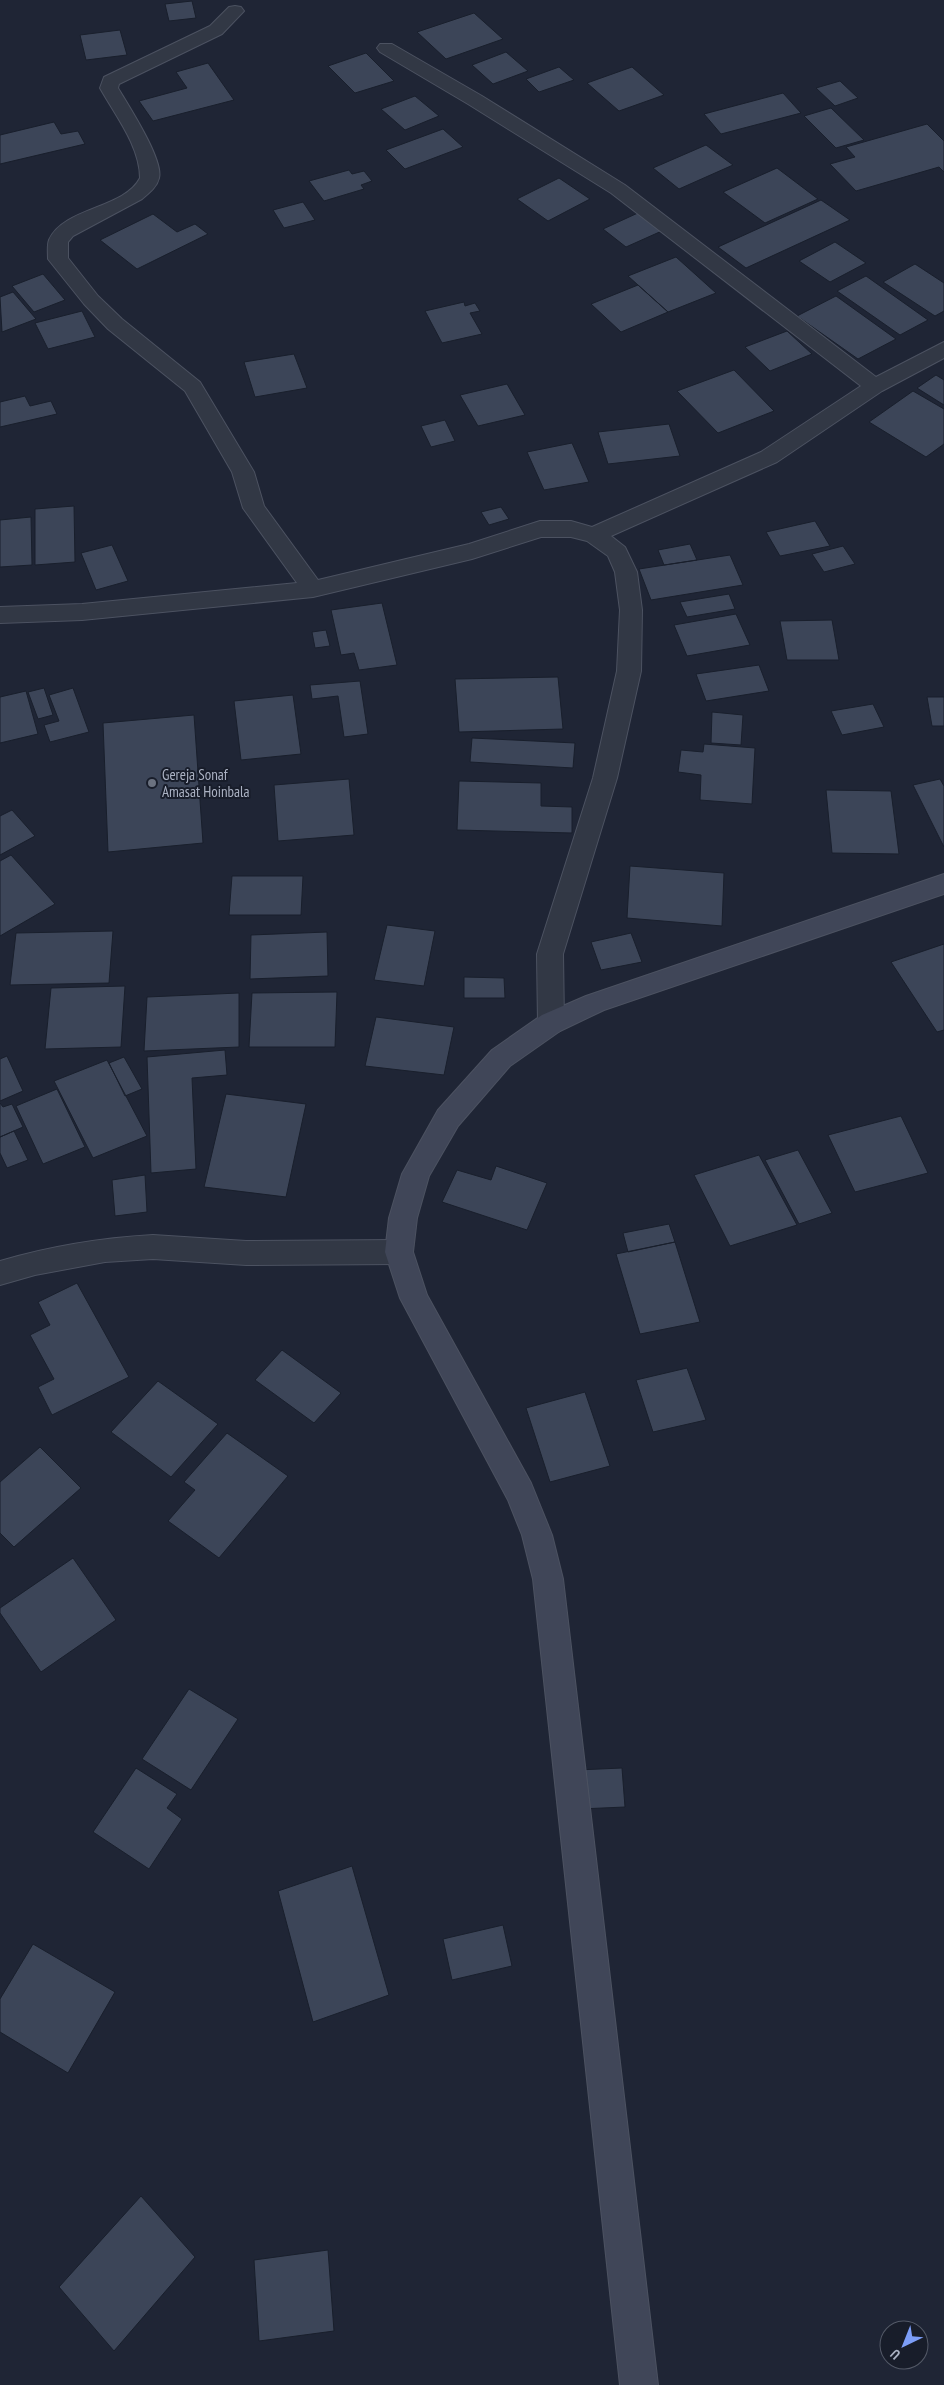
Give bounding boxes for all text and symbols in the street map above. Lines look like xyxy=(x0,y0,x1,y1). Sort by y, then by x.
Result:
place label: Gereja Sonaf Amasat Hoinbala xyxy=(162,765,250,801)
marker: Gereja Sonaf Amasat Hoinbala xyxy=(146,777,158,789)
north arrow xyxy=(879,2320,929,2370)
text: U xyxy=(886,2345,904,2364)

